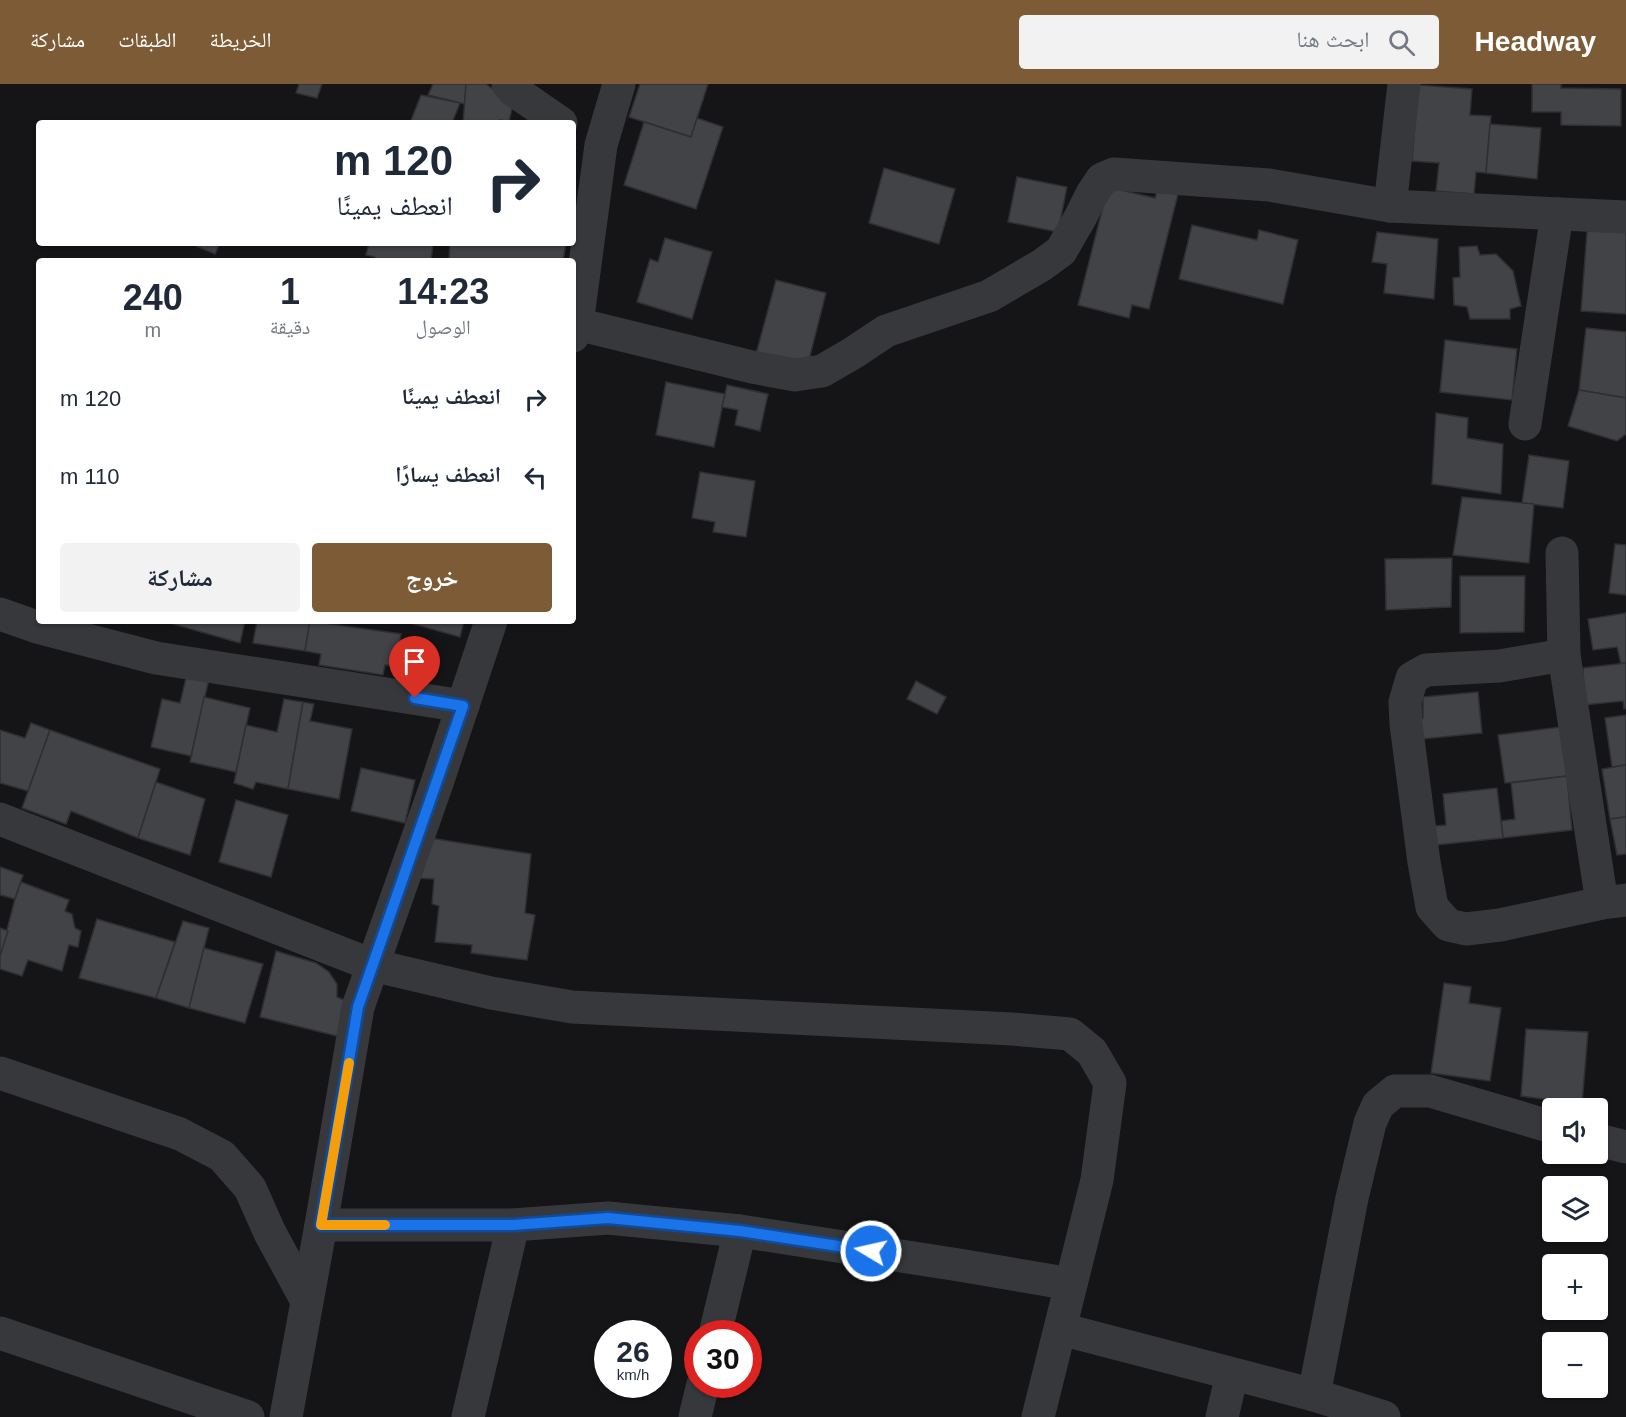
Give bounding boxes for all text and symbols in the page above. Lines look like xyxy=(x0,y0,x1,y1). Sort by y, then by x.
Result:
search box xyxy=(1019,15,1439,69)
icon: search xyxy=(1385,26,1418,59)
text: Headway xyxy=(1475,26,1596,57)
text: ابحث هنا xyxy=(1296,27,1370,52)
text: مشاركة xyxy=(30,28,85,51)
text: الطبقات xyxy=(118,28,177,51)
text: الخريطة xyxy=(210,28,271,51)
text: 120 m xyxy=(334,137,453,184)
icon: right xyxy=(474,144,552,222)
text: انعطف يمينًا xyxy=(337,191,453,221)
text: 1 xyxy=(280,271,300,312)
text: 14:23 xyxy=(397,271,489,312)
text: 240 xyxy=(123,277,183,318)
text: دقيقة xyxy=(270,316,310,338)
text: الوصول xyxy=(416,316,471,338)
text: m xyxy=(145,319,161,341)
icon: right xyxy=(519,383,552,416)
text: انعطف يمينًا xyxy=(402,384,501,409)
text: 120 m xyxy=(60,386,121,411)
icon: left xyxy=(519,461,552,494)
text: انعطف يسارًا xyxy=(395,462,501,487)
text: 110 m xyxy=(60,464,120,489)
button: مشاركة xyxy=(60,543,300,612)
button: خروج xyxy=(312,543,552,612)
pin xyxy=(389,636,440,698)
icon: arrive xyxy=(398,645,431,678)
map controls xyxy=(1542,1098,1608,1398)
button: sound xyxy=(1542,1098,1608,1164)
button: layers xyxy=(1542,1176,1608,1242)
position arrow xyxy=(839,1219,903,1283)
button: + xyxy=(1542,1254,1608,1320)
speed limit sign: 30 xyxy=(684,1320,762,1398)
button: − xyxy=(1542,1332,1608,1398)
text: 26 xyxy=(616,1335,650,1368)
text: km/h xyxy=(617,1366,649,1383)

